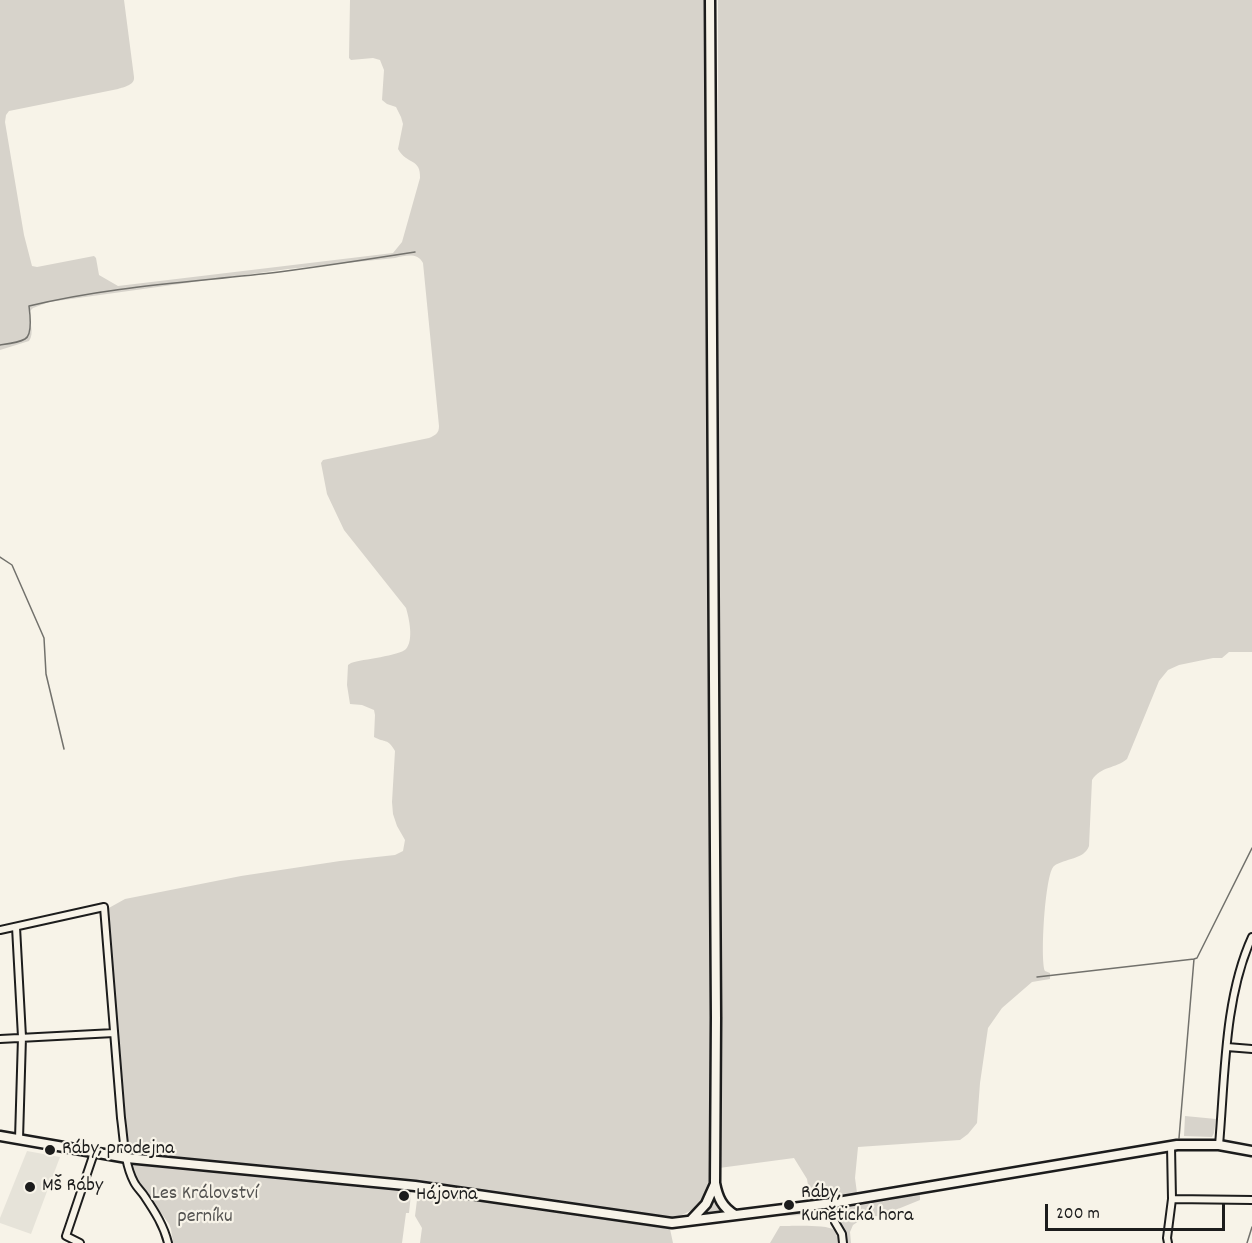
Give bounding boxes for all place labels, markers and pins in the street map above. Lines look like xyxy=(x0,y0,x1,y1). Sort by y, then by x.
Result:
place label: Ráby, prodejna xyxy=(62,1138,174,1162)
marker: Ráby, prodejna xyxy=(43,1143,57,1157)
place label: MŠ Ráby xyxy=(42,1175,103,1199)
marker: MŠ Ráby xyxy=(23,1180,37,1194)
place label: Ráby, Kunětická hora xyxy=(801,1182,913,1229)
place label: Hájovna xyxy=(416,1184,477,1208)
marker: Hájovna xyxy=(397,1189,411,1203)
marker: Ráby, Kunětická hora xyxy=(782,1198,796,1212)

